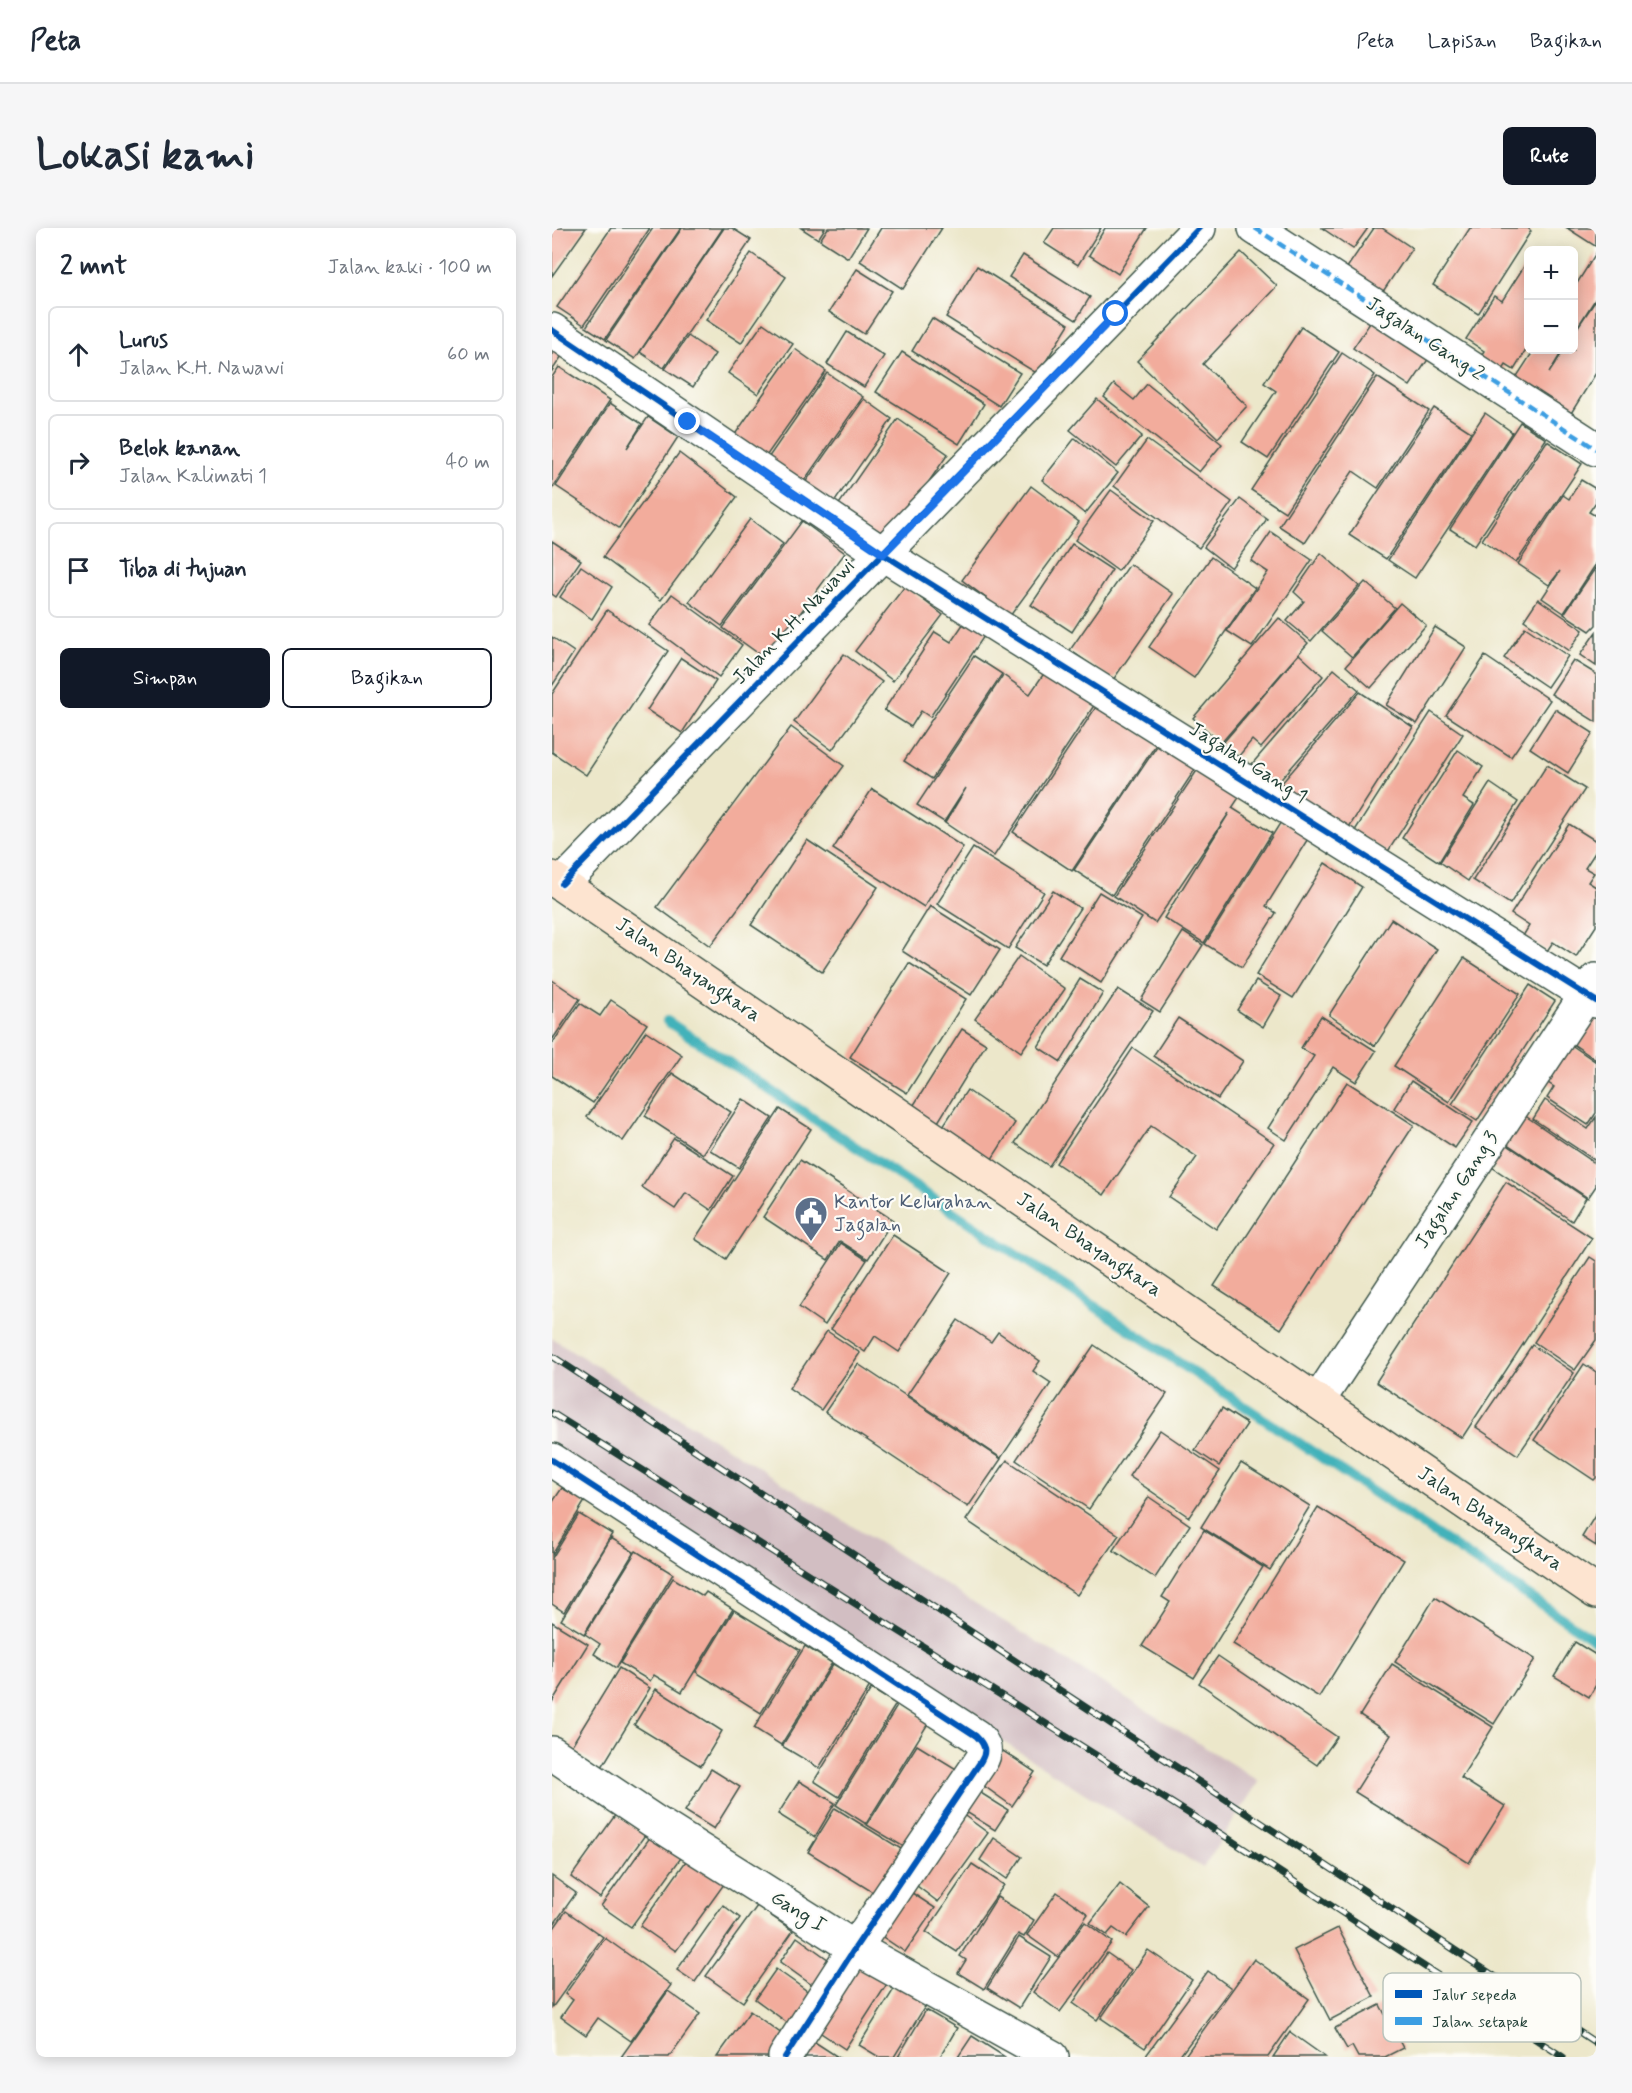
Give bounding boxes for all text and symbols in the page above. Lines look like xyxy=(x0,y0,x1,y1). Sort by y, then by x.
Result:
text: Peta xyxy=(30,23,81,60)
text: Peta xyxy=(1356,27,1395,55)
text: Lapisan xyxy=(1428,27,1497,55)
text: Bagikan xyxy=(1530,27,1602,55)
button: Rute xyxy=(1503,127,1596,185)
text: Lokasi kami xyxy=(36,129,255,184)
map controls xyxy=(1524,246,1578,354)
button: + xyxy=(1524,246,1578,300)
text: 2 mnt xyxy=(60,250,127,284)
text: Jalan kaki · 100 m xyxy=(327,254,492,281)
street label: Jagalan Gang 2 xyxy=(1360,291,1490,389)
route start xyxy=(1102,300,1128,326)
button: − xyxy=(1524,300,1578,354)
text: Lurus xyxy=(119,327,168,355)
icon: ahead xyxy=(62,338,95,371)
text: 60 m xyxy=(447,341,490,368)
text: Jalan K.H. Nawawi xyxy=(119,355,284,382)
route end xyxy=(674,408,700,434)
text: Belok kanan xyxy=(119,435,240,463)
icon: right xyxy=(62,446,95,479)
text: 40 m xyxy=(446,449,490,476)
text: Jalan Kalimati 1 xyxy=(119,463,267,490)
street label: Jalan K.H. Nawawi xyxy=(727,553,861,691)
icon: arrive xyxy=(62,554,95,587)
text: Tiba di tujuan xyxy=(119,556,247,584)
button: Simpan xyxy=(60,648,270,708)
button: Bagikan xyxy=(282,648,492,708)
street label: Jagalan Gang 1 xyxy=(1183,716,1312,812)
street label: Jalan Bhayangkara xyxy=(609,911,766,1030)
street label: Jagalan Gang 3 xyxy=(1409,1126,1507,1255)
street label: Jalan Bhayangkara xyxy=(1010,1186,1167,1305)
place label: Kantor Kelurahan Jagalan xyxy=(834,1189,992,1241)
public building icon: Kantor Kelurahan Jagalan xyxy=(793,1195,829,1242)
street label: Jalan Bhayangkara xyxy=(1411,1460,1568,1579)
street label: Gang I xyxy=(765,1884,831,1941)
legend xyxy=(1383,1973,1581,2042)
text: Jalur sepeda xyxy=(1432,1985,1517,2006)
text: Jalan setapak xyxy=(1432,2012,1528,2033)

